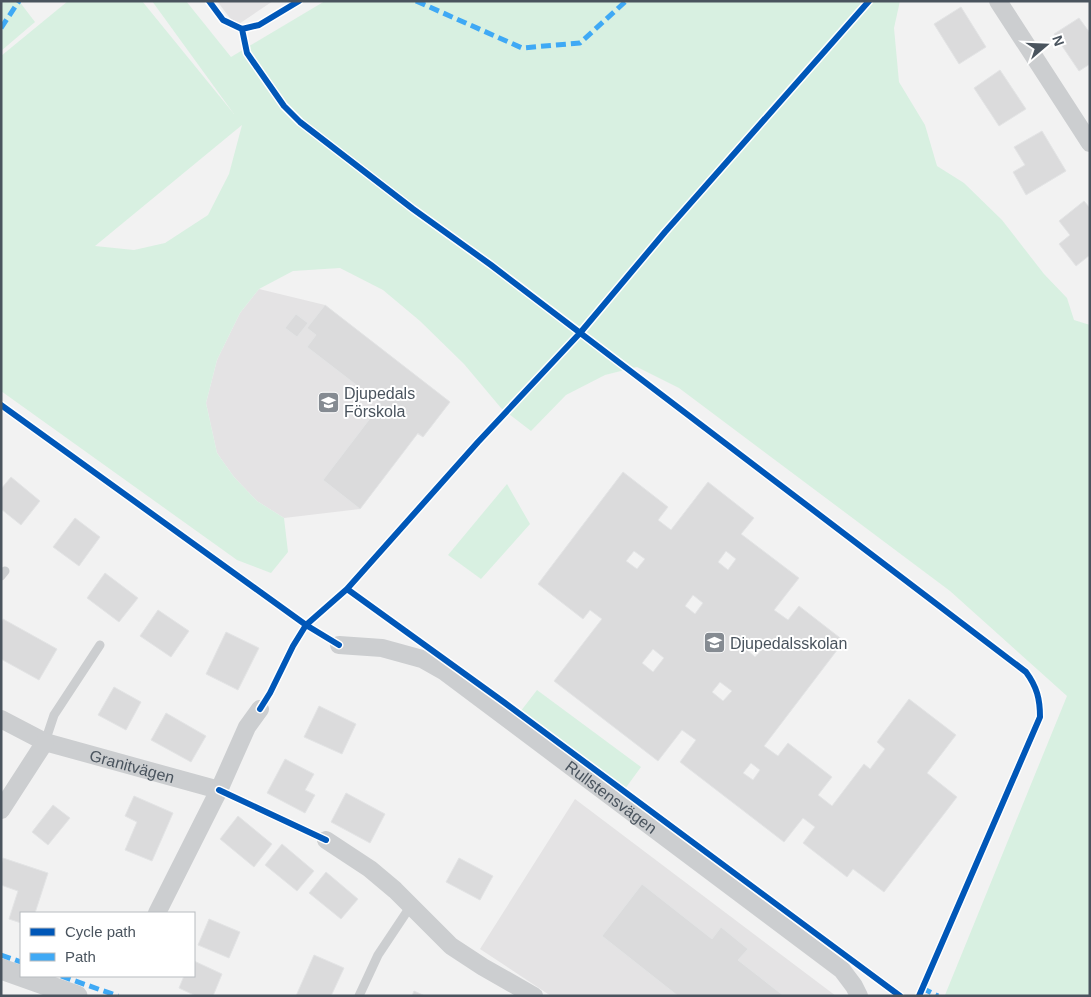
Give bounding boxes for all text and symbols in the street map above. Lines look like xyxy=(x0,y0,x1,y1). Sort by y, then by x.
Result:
north arrow xyxy=(1021,20,1071,70)
text: N xyxy=(1049,33,1068,48)
place label: Djupedals Förskola xyxy=(344,385,415,420)
school or university icon: Djupedals Förskola xyxy=(316,390,340,414)
school or university icon: Djupedalsskolan xyxy=(702,631,726,655)
place label: Djupedalsskolan xyxy=(730,635,847,652)
street label: Granitvägen xyxy=(88,746,176,786)
street label: Rullstensvägen xyxy=(562,757,660,837)
legend xyxy=(20,912,195,977)
text: Cycle path xyxy=(65,923,136,940)
text: Path xyxy=(65,948,96,965)

